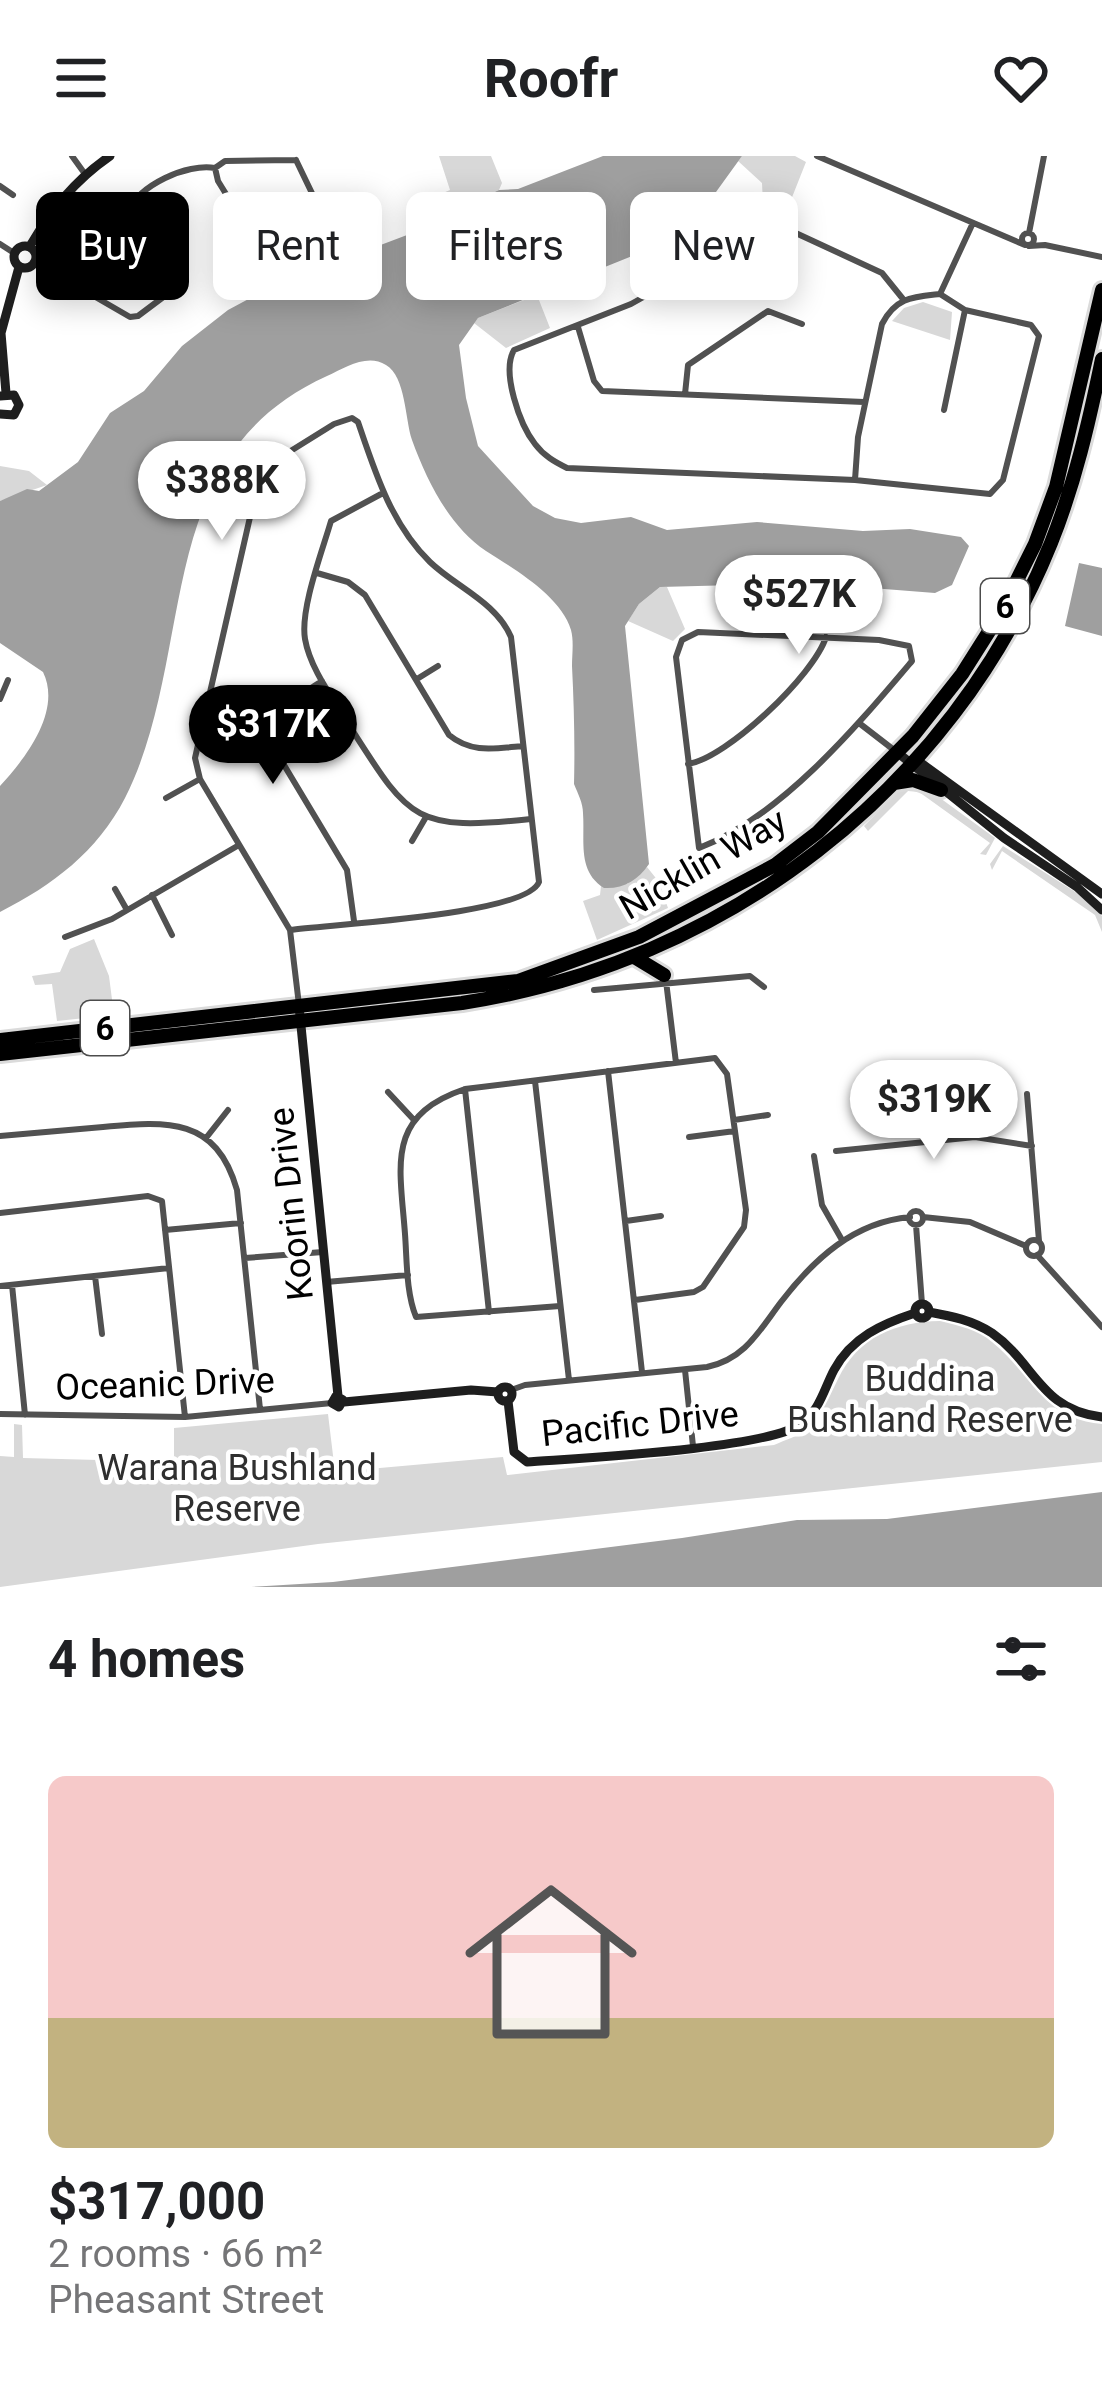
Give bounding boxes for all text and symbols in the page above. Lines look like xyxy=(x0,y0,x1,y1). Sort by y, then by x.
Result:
icon: menu xyxy=(48,45,114,111)
icon: heart xyxy=(988,45,1054,111)
text: Roofr xyxy=(484,47,618,110)
chip: Buy xyxy=(36,192,189,300)
chip: Rent xyxy=(213,192,382,300)
chip: Filters xyxy=(406,192,606,300)
chip: New xyxy=(630,192,798,300)
pin: $388K xyxy=(138,441,306,543)
text: $388K xyxy=(165,457,279,503)
pin: $527K xyxy=(715,555,883,657)
text: $527K xyxy=(742,571,856,617)
road number: 6 xyxy=(981,579,1029,633)
pin: $317K xyxy=(189,685,357,787)
text: $317K xyxy=(216,701,330,747)
street label: Nicklin Way xyxy=(612,799,794,929)
road number: 6 xyxy=(81,1001,129,1055)
pin: $319K xyxy=(850,1060,1018,1162)
text: $319K xyxy=(877,1076,991,1122)
street label: Koorin Drive xyxy=(260,1105,322,1303)
park label: Buddina Bushland Reserve xyxy=(787,1358,1073,1441)
street label: Oceanic Drive xyxy=(55,1359,275,1409)
street label: Pacific Drive xyxy=(539,1393,741,1455)
park label: Warana Bushland Reserve xyxy=(97,1447,377,1530)
icon: filters xyxy=(988,1626,1054,1692)
text: 4 homes xyxy=(48,1630,245,1689)
icon: home xyxy=(443,1854,659,2070)
text: $317,000 xyxy=(48,2172,265,2231)
text: 2 rooms · 66 m² xyxy=(48,2231,323,2277)
text: Pheasant Street xyxy=(48,2277,324,2323)

